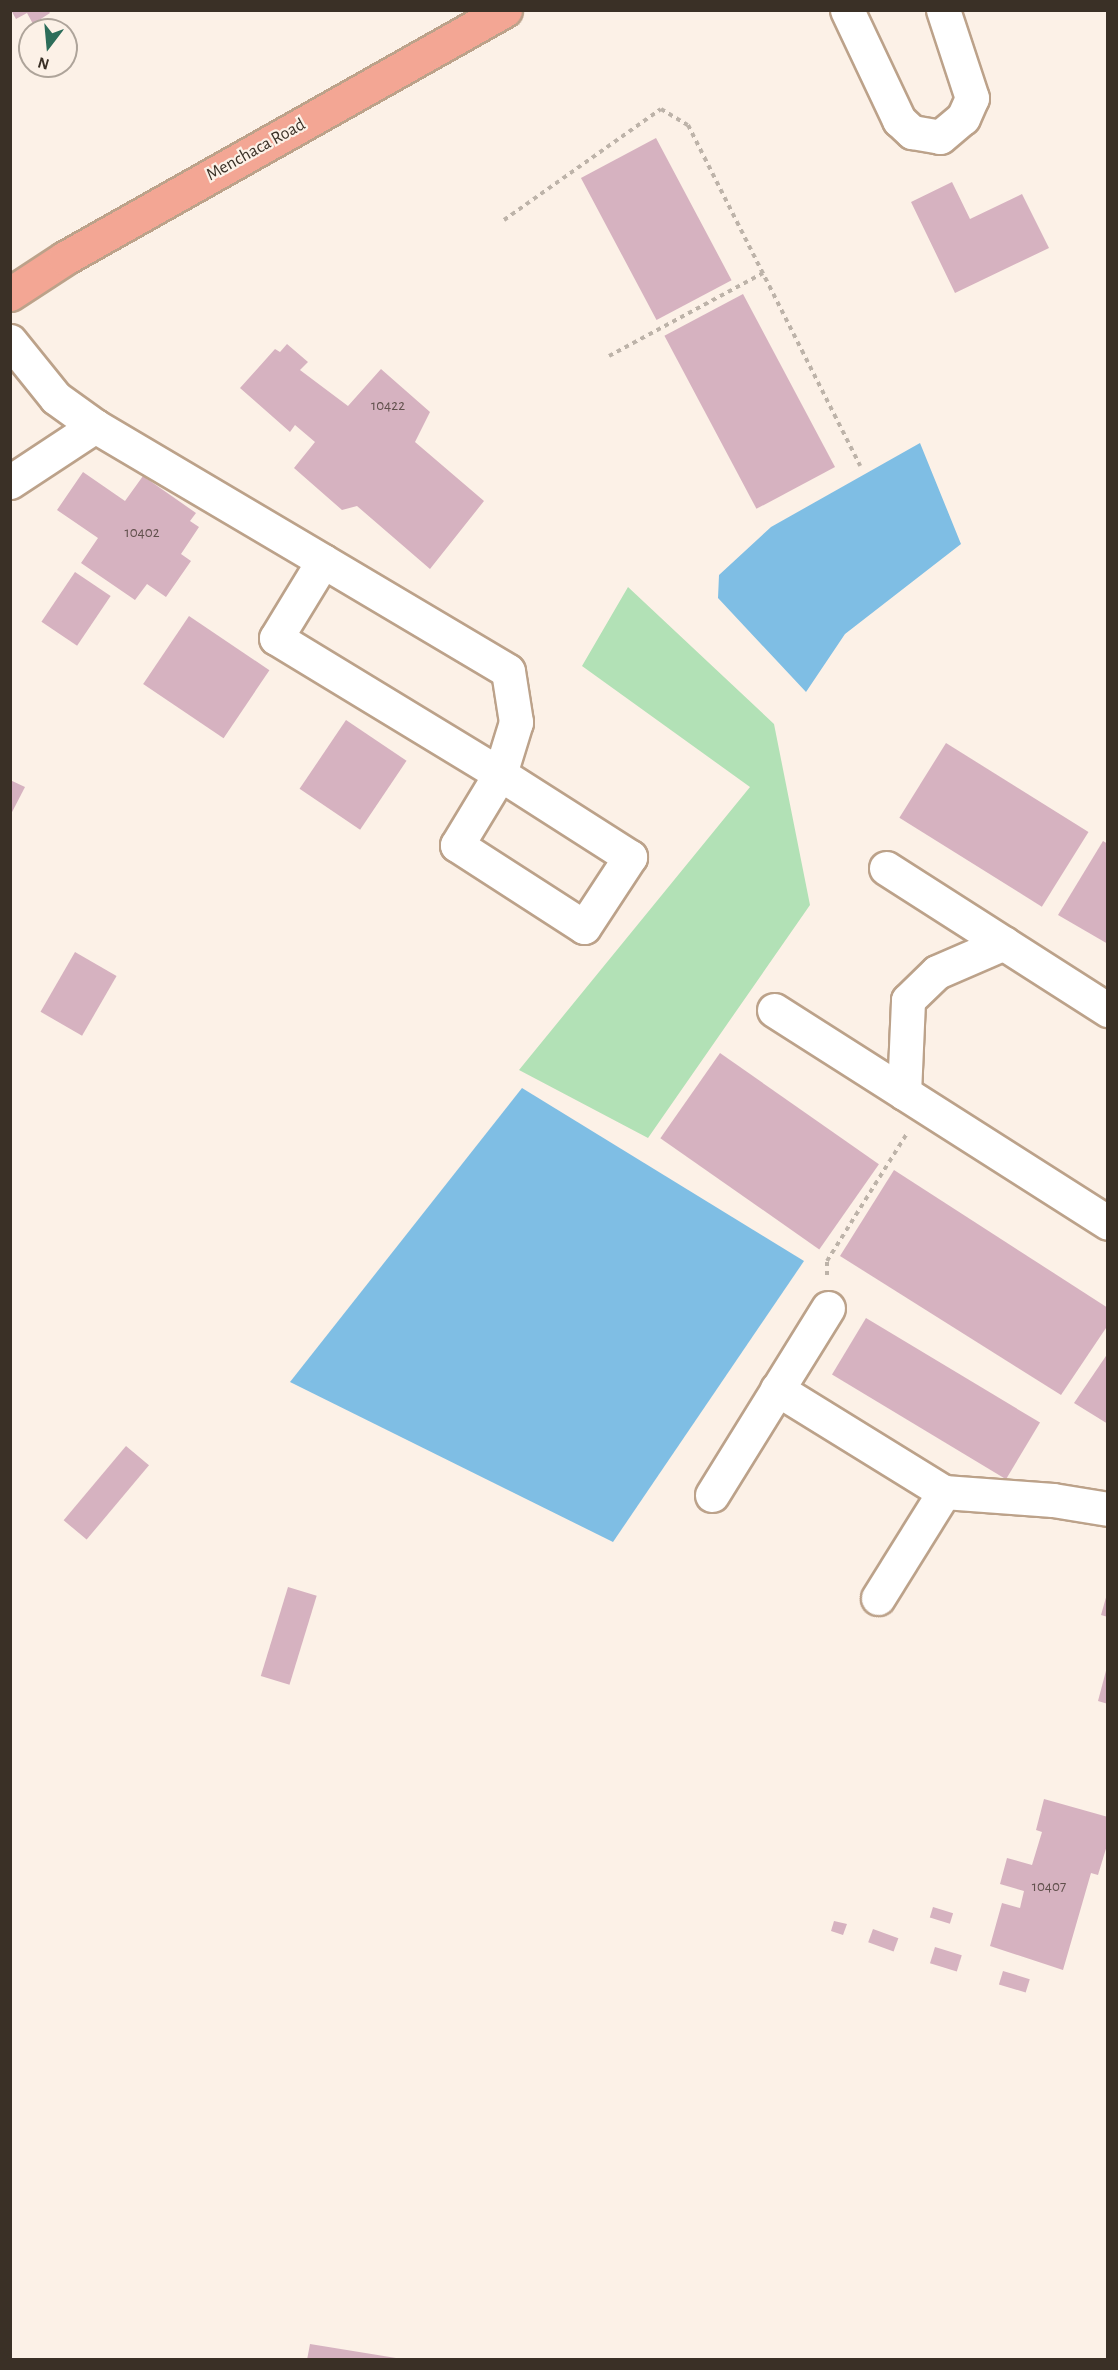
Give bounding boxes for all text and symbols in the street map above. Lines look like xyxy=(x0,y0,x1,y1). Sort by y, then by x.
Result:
north arrow xyxy=(18,18,78,78)
text: N xyxy=(36,54,51,73)
street label: Menchaca Road xyxy=(203,114,309,186)
house number: 10422 xyxy=(371,397,405,415)
house number: 10402 xyxy=(124,524,160,542)
house number: 10407 xyxy=(1032,1878,1066,1896)

